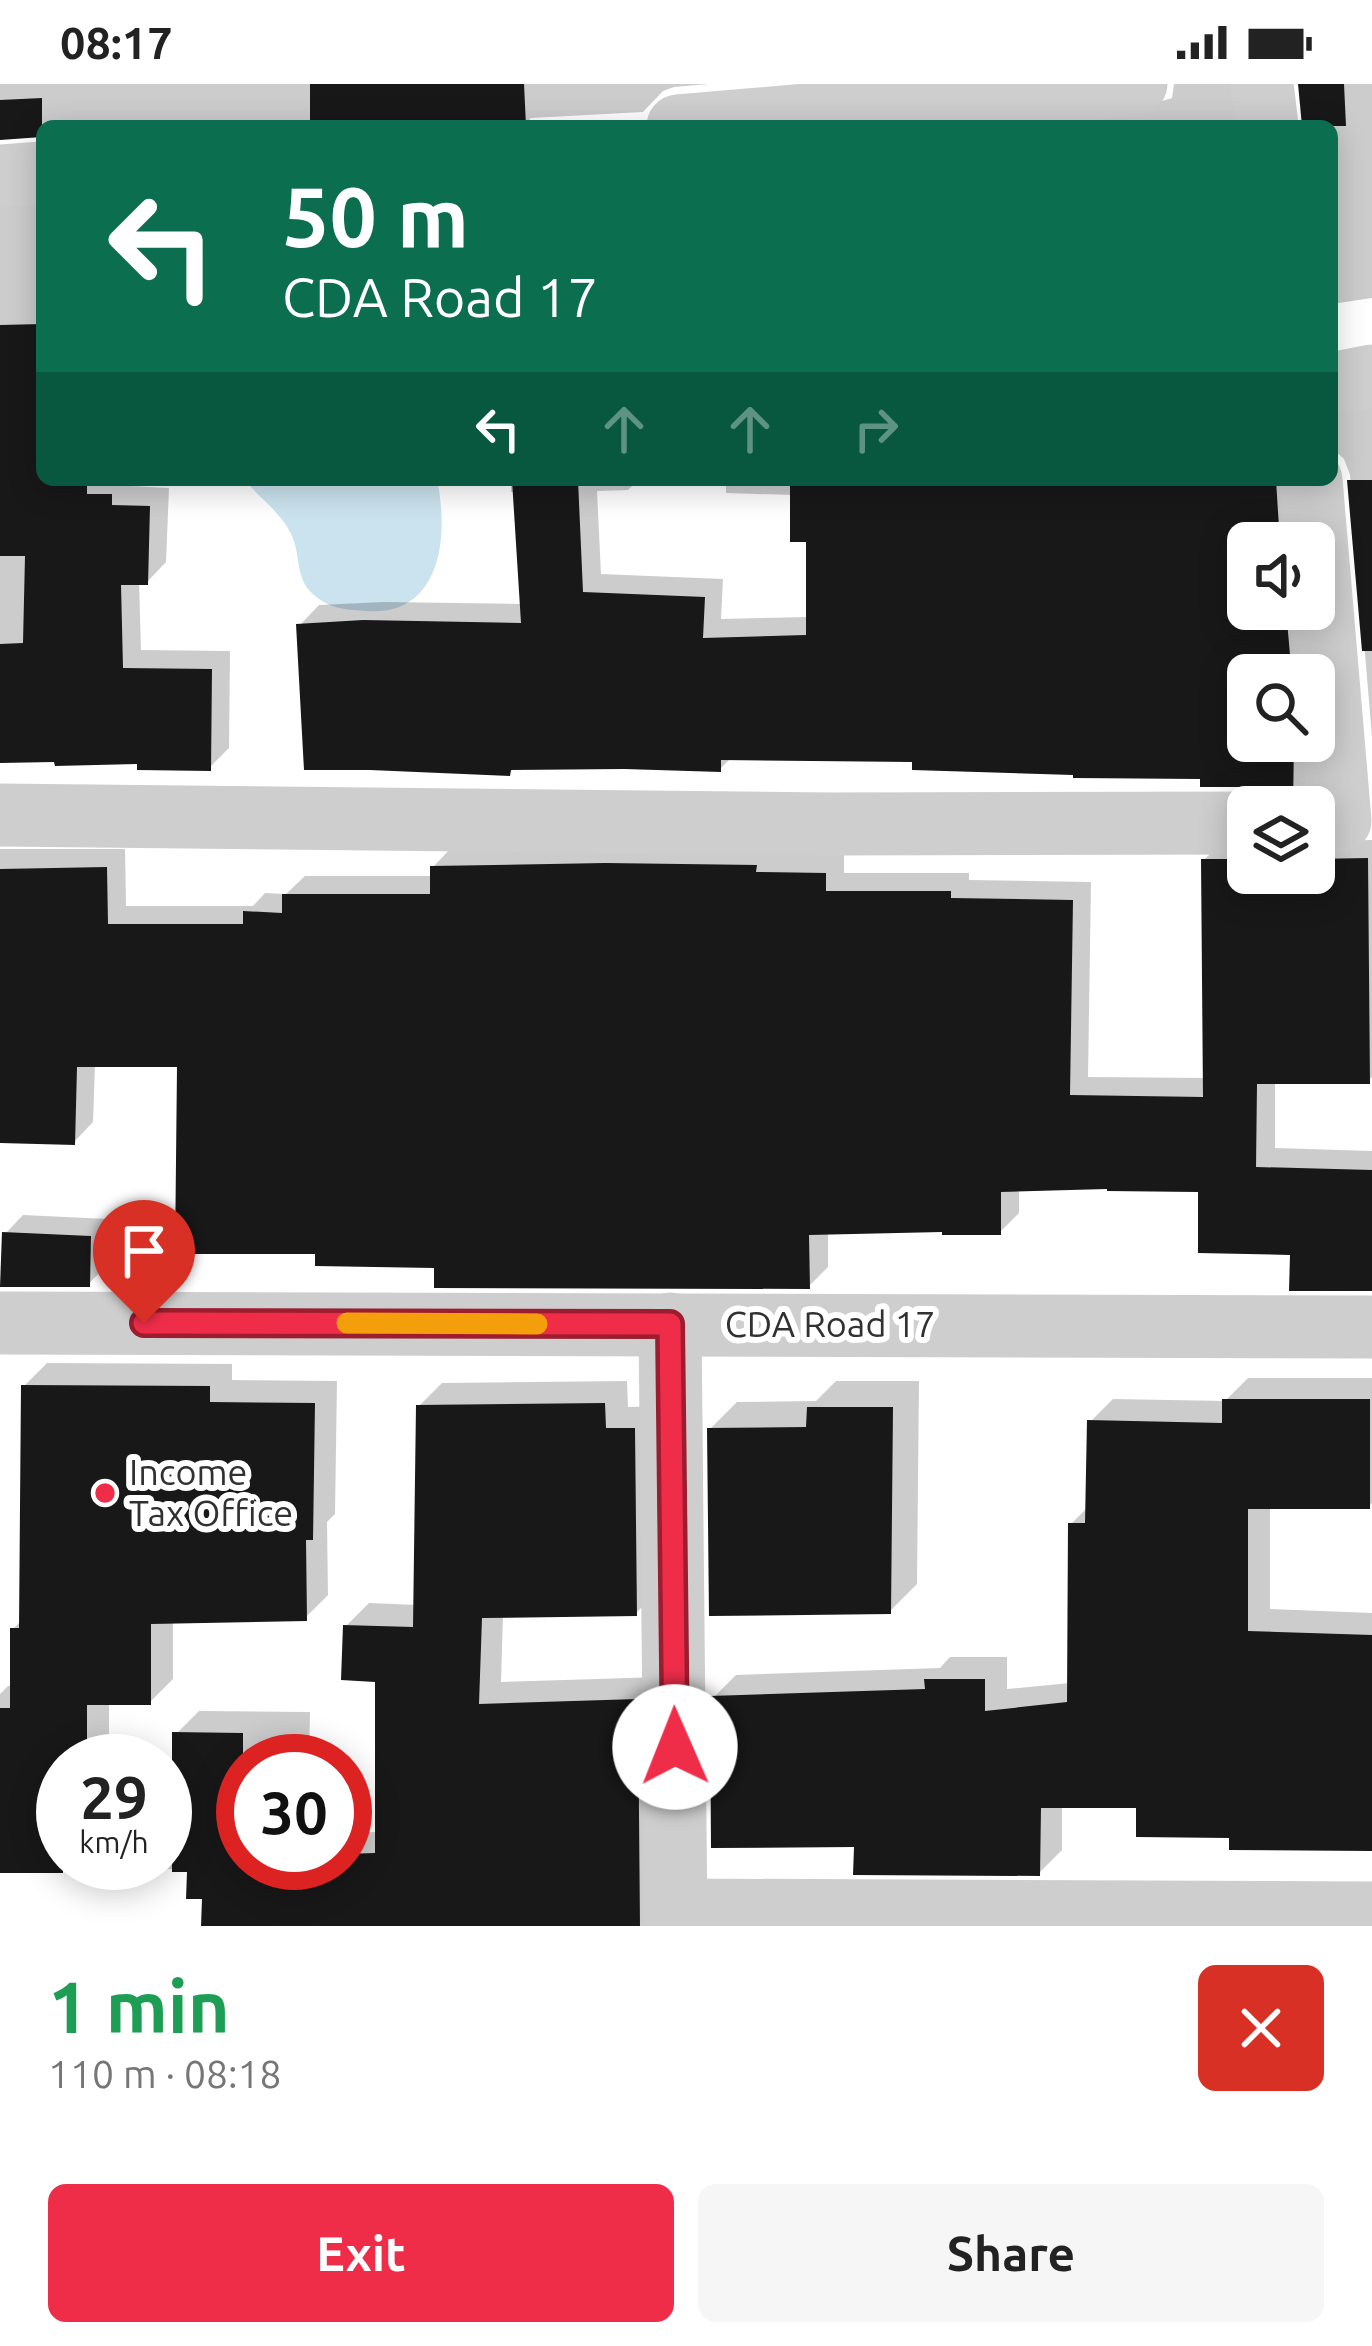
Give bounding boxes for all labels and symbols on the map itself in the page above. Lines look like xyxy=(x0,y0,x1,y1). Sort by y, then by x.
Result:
pin xyxy=(93,1200,195,1323)
street label: CDA Road 17 xyxy=(725,1303,935,1344)
place label: Income Tax Office xyxy=(129,1451,293,1533)
marker: Income Tax Office xyxy=(92,1480,118,1506)
position arrow xyxy=(612,1684,738,1810)
speed limit sign: 30 xyxy=(216,1734,372,1890)

